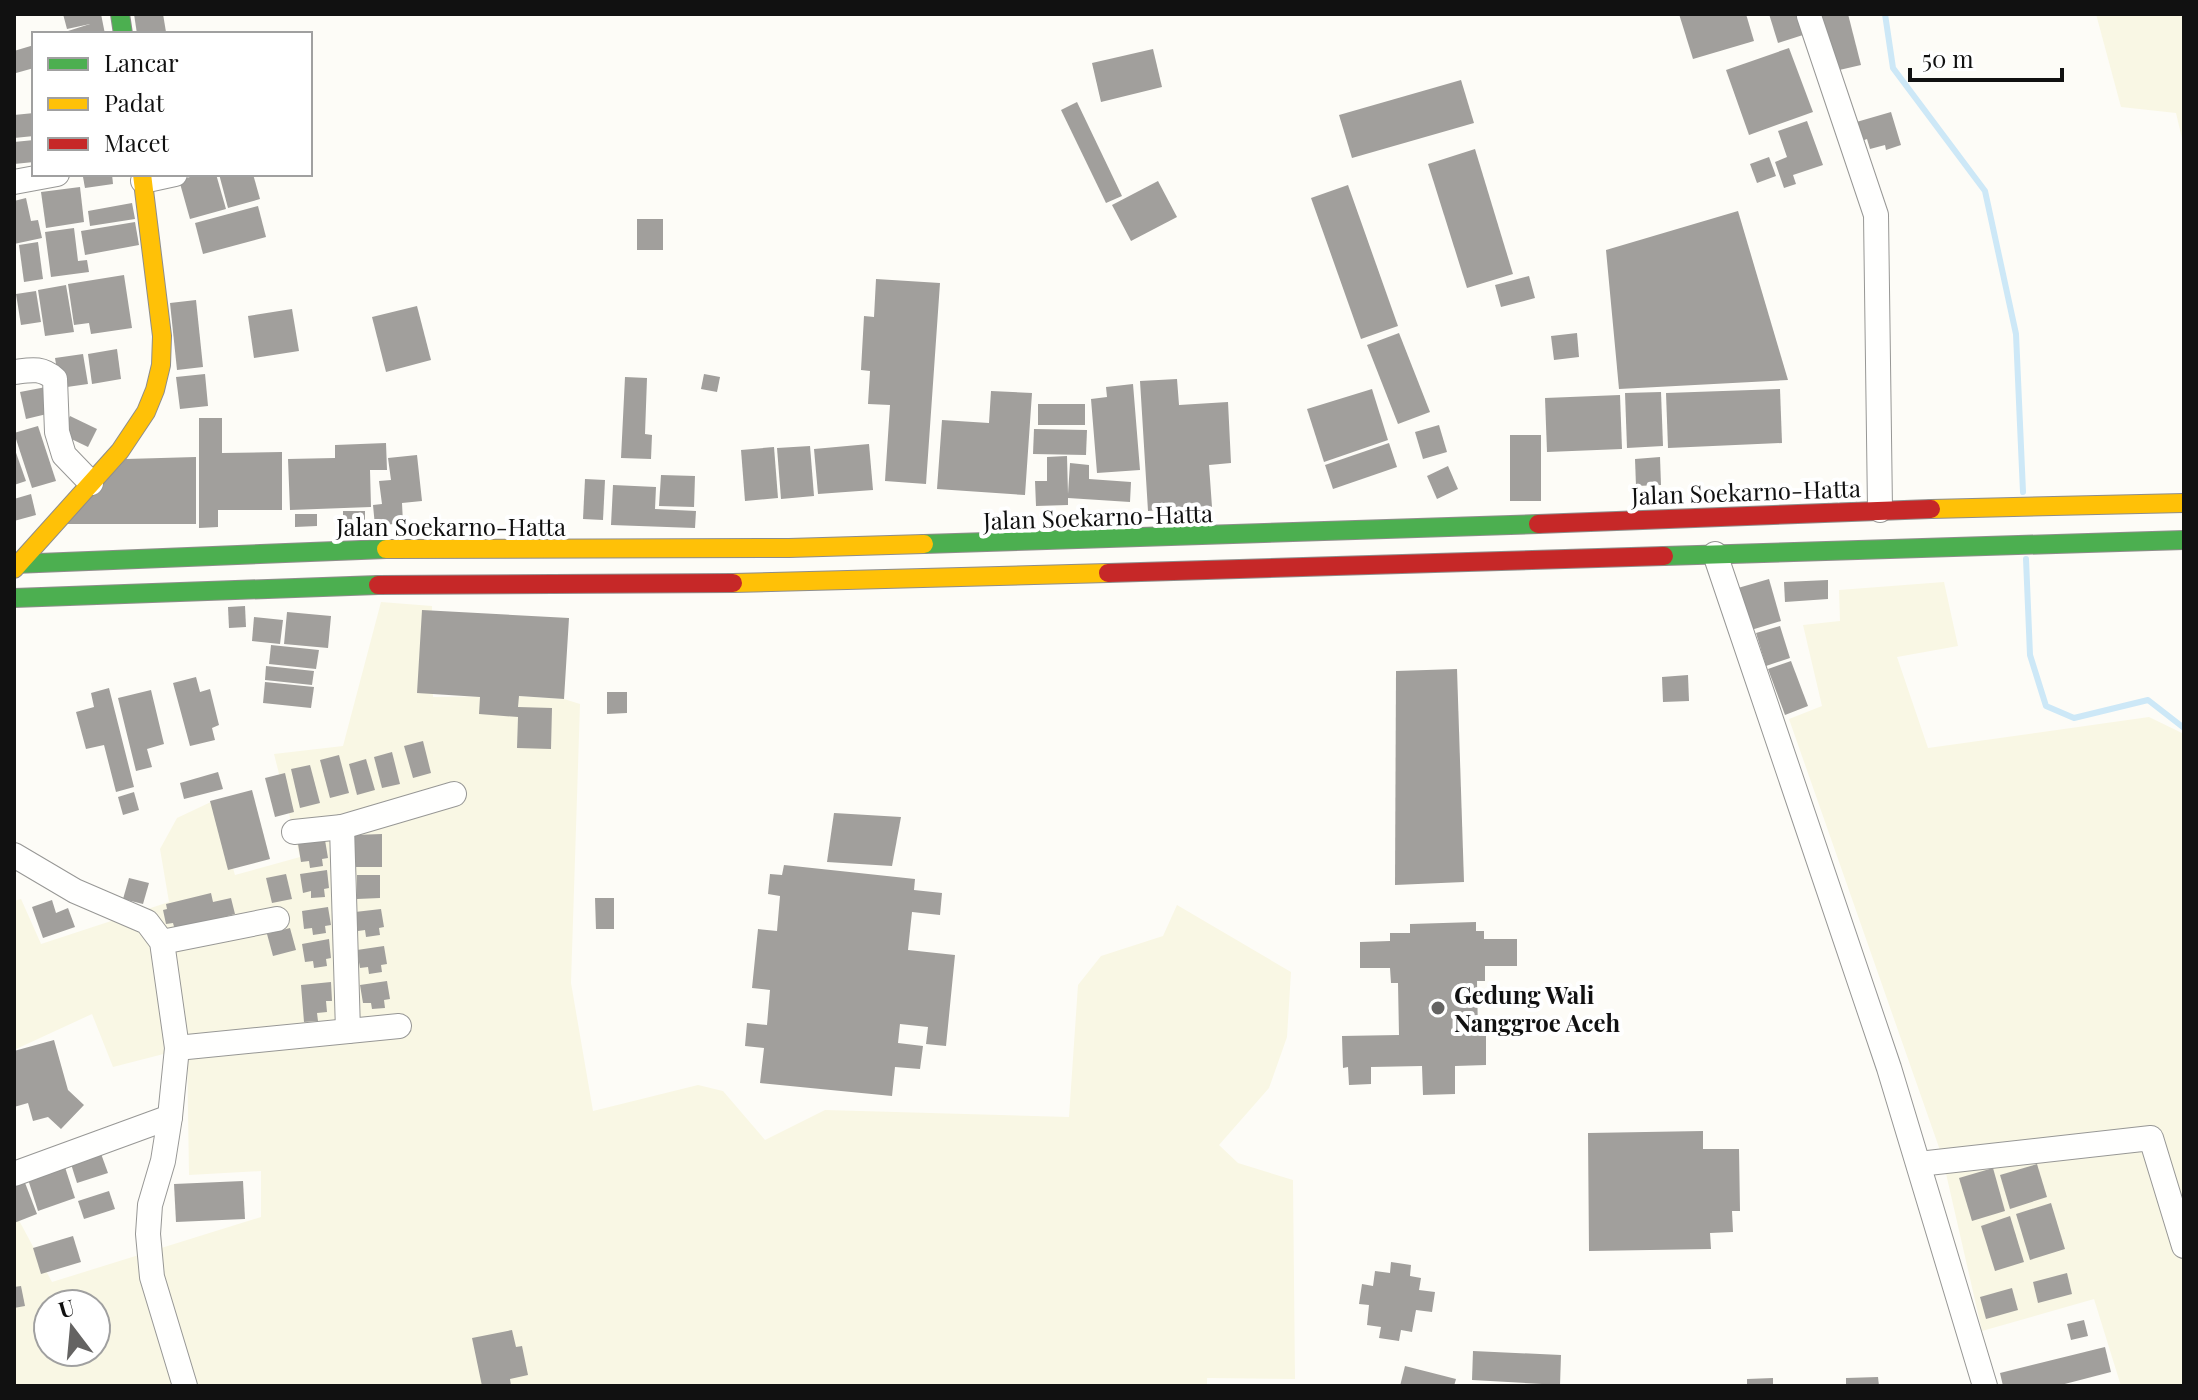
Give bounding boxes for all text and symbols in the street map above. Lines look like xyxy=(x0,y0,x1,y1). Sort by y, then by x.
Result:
legend xyxy=(32,32,312,176)
scale bar xyxy=(1910,32,2062,82)
text: 50 m xyxy=(1922,42,1974,74)
text: Lancar xyxy=(104,46,179,78)
text: Padat xyxy=(104,86,165,118)
text: Macet xyxy=(104,126,170,158)
street label: Jalan Soekarno-Hatta xyxy=(1630,471,1861,511)
street label: Jalan Soekarno-Hatta xyxy=(982,496,1213,536)
street label: Jalan Soekarno-Hatta xyxy=(335,510,566,542)
place label: Gedung Wali Nanggroe Aceh xyxy=(1454,978,1621,1038)
marker: Gedung Wali Nanggroe Aceh xyxy=(1429,999,1447,1017)
north arrow xyxy=(32,1288,112,1368)
text: U xyxy=(55,1291,78,1324)

